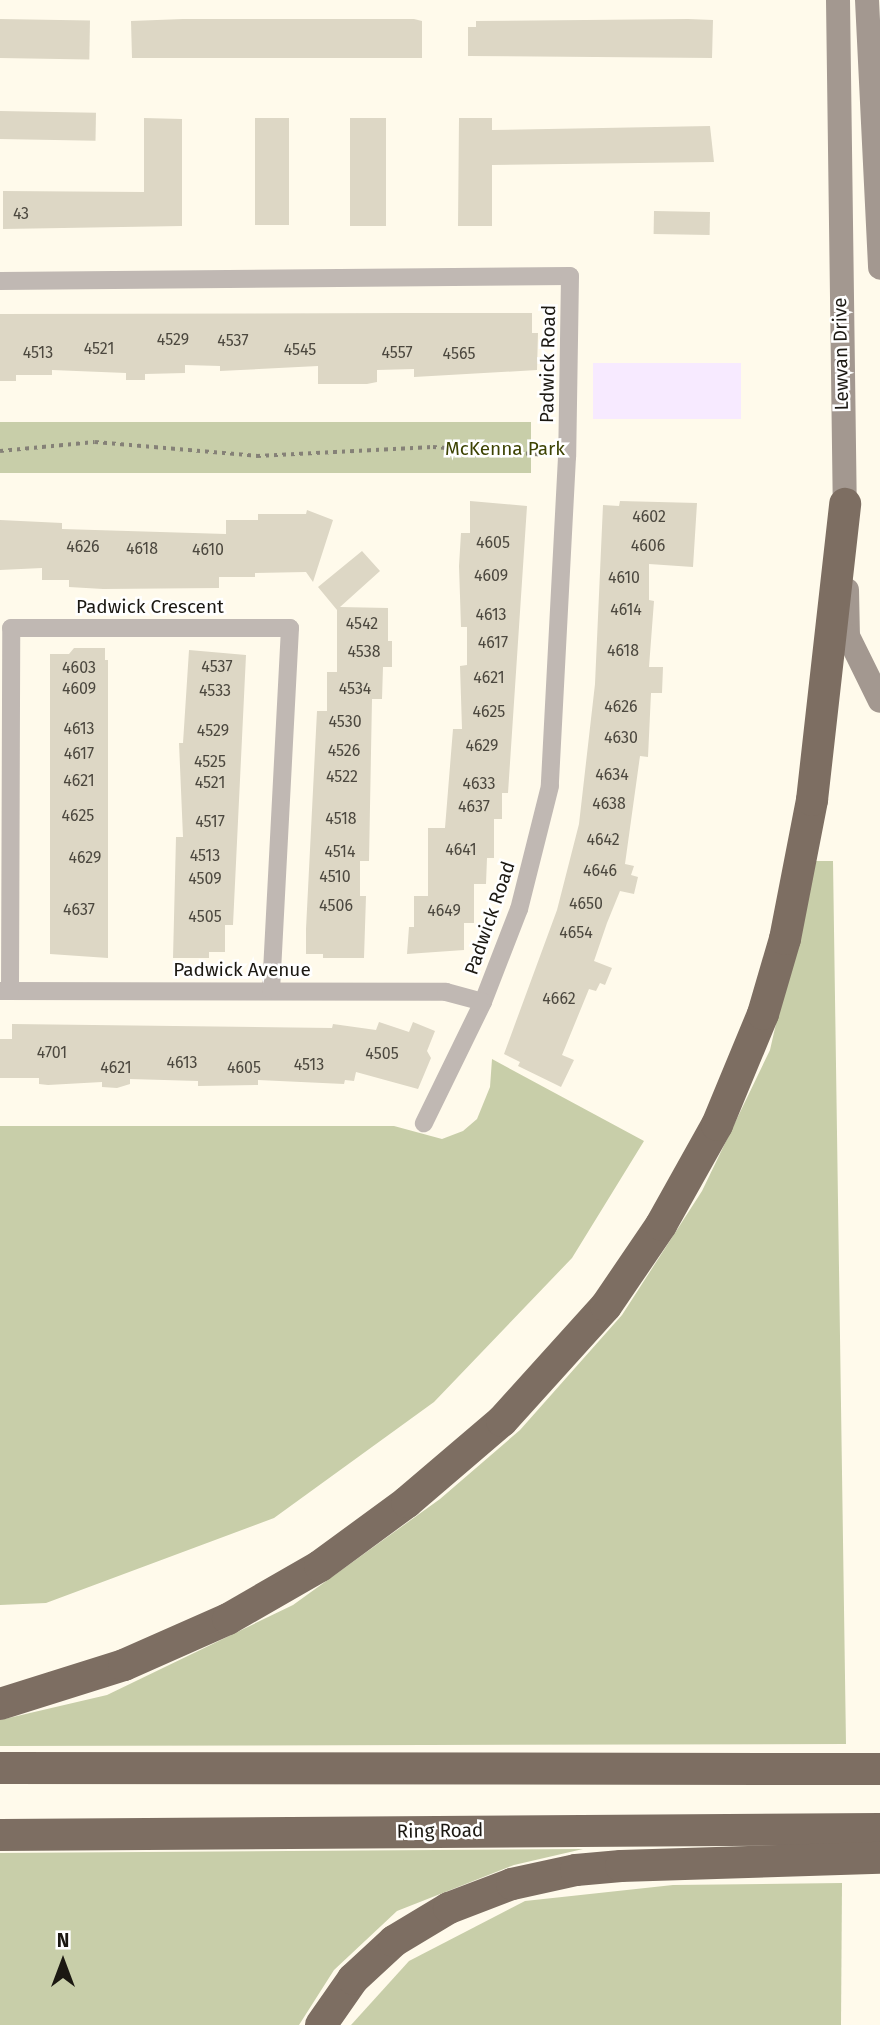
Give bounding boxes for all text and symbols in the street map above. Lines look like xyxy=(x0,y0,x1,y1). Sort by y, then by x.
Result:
house number: 43 xyxy=(13,204,29,224)
street label: Lewvan Drive xyxy=(829,297,853,411)
street label: Padwick Road xyxy=(536,305,560,423)
house number: 4529 xyxy=(157,330,189,350)
house number: 4537 xyxy=(217,331,249,351)
house number: 4521 xyxy=(84,339,114,359)
house number: 4545 xyxy=(284,340,316,360)
house number: 4513 xyxy=(23,343,53,363)
house number: 4557 xyxy=(381,343,413,363)
house number: 4565 xyxy=(443,344,475,364)
park label: McKenna Park xyxy=(445,438,565,460)
house number: 4602 xyxy=(632,507,666,527)
house number: 4605 xyxy=(476,533,510,553)
house number: 4606 xyxy=(631,536,665,556)
house number: 4626 xyxy=(66,537,100,557)
house number: 4618 xyxy=(126,539,158,559)
house number: 4610 xyxy=(192,540,224,560)
house number: 4609 xyxy=(474,566,508,586)
house number: 4610 xyxy=(608,568,640,588)
street label: Padwick Crescent xyxy=(76,596,224,618)
house number: 4614 xyxy=(610,600,642,620)
house number: 4613 xyxy=(475,605,507,625)
house number: 4542 xyxy=(346,614,378,634)
house number: 4617 xyxy=(478,633,508,653)
house number: 4618 xyxy=(607,641,639,661)
house number: 4538 xyxy=(347,642,381,662)
house number: 4537 xyxy=(201,657,233,677)
house number: 4603 xyxy=(62,658,96,678)
house number: 4621 xyxy=(473,668,505,688)
house number: 4609 xyxy=(62,679,96,699)
house number: 4534 xyxy=(339,679,371,699)
house number: 4533 xyxy=(199,681,231,701)
house number: 4626 xyxy=(604,697,638,717)
house number: 4625 xyxy=(473,702,505,722)
house number: 4530 xyxy=(328,712,362,732)
house number: 4613 xyxy=(63,719,95,739)
house number: 4529 xyxy=(197,721,229,741)
house number: 4630 xyxy=(604,728,638,748)
house number: 4629 xyxy=(465,736,499,756)
house number: 4526 xyxy=(328,741,360,761)
house number: 4617 xyxy=(64,744,94,764)
house number: 4525 xyxy=(194,752,226,772)
house number: 4634 xyxy=(595,765,629,785)
house number: 4522 xyxy=(326,767,358,787)
house number: 4621 xyxy=(63,771,95,791)
house number: 4521 xyxy=(195,773,225,793)
house number: 4633 xyxy=(463,774,495,794)
house number: 4638 xyxy=(592,794,626,814)
house number: 4637 xyxy=(458,797,490,817)
house number: 4625 xyxy=(62,806,94,826)
house number: 4518 xyxy=(325,809,357,829)
house number: 4517 xyxy=(195,812,225,832)
house number: 4642 xyxy=(586,830,620,850)
house number: 4641 xyxy=(445,840,477,860)
house number: 4514 xyxy=(325,842,355,862)
house number: 4513 xyxy=(190,846,220,866)
house number: 4629 xyxy=(68,848,102,868)
street label: Padwick Road xyxy=(460,858,520,978)
house number: 4646 xyxy=(583,861,617,881)
house number: 4510 xyxy=(319,867,351,887)
house number: 4509 xyxy=(188,869,222,889)
house number: 4650 xyxy=(569,894,603,914)
house number: 4506 xyxy=(319,896,353,916)
house number: 4637 xyxy=(63,900,95,920)
house number: 4649 xyxy=(427,901,461,921)
house number: 4505 xyxy=(188,907,222,927)
house number: 4654 xyxy=(559,923,593,943)
street label: Padwick Avenue xyxy=(173,959,311,981)
house number: 4662 xyxy=(542,989,576,1009)
house number: 4701 xyxy=(37,1043,67,1063)
house number: 4505 xyxy=(365,1044,399,1064)
house number: 4613 xyxy=(166,1053,198,1073)
house number: 4513 xyxy=(294,1055,324,1075)
house number: 4621 xyxy=(100,1058,132,1078)
house number: 4605 xyxy=(227,1058,261,1078)
street label: Ring Road xyxy=(396,1819,484,1843)
north arrow xyxy=(28,1927,98,1997)
text: N xyxy=(57,1929,69,1952)

